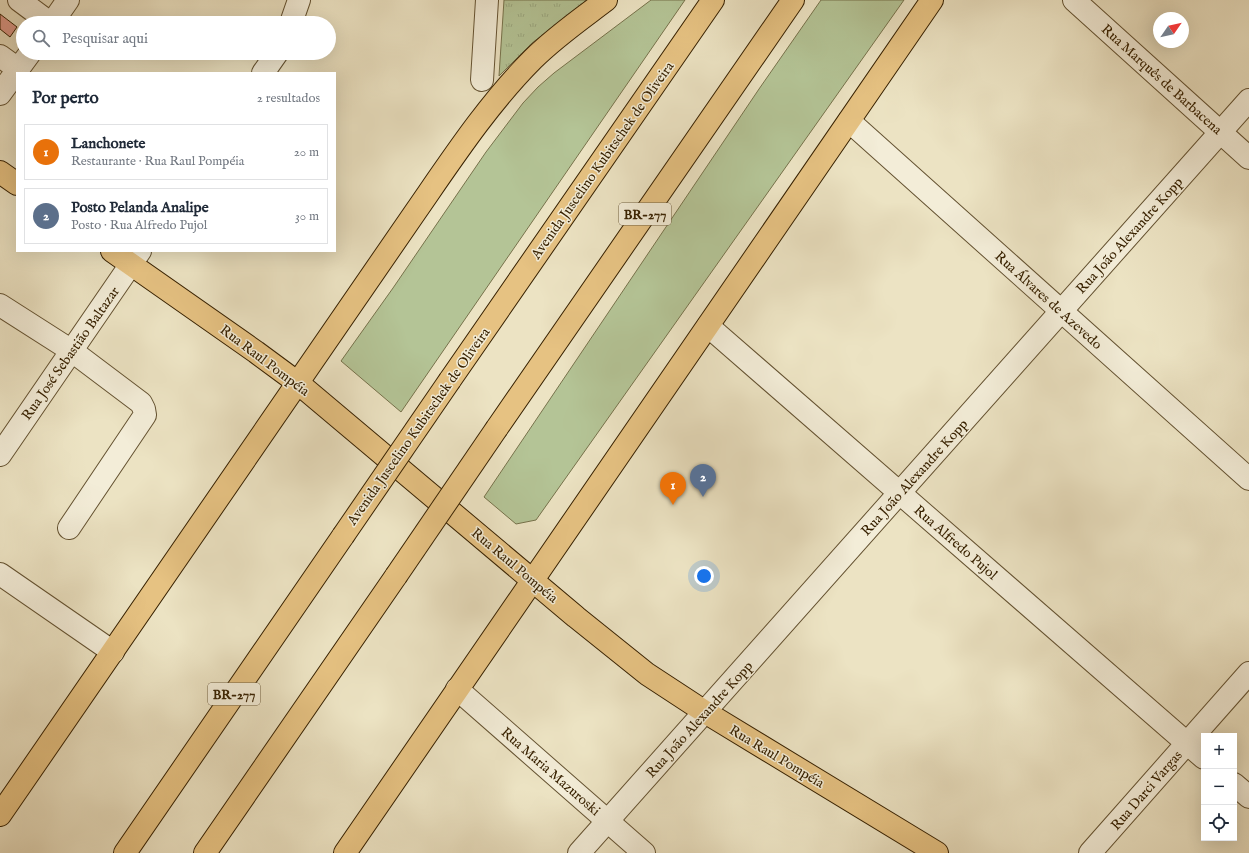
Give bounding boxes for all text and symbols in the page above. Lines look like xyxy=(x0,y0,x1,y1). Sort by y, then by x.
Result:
north arrow xyxy=(1153,12,1189,48)
search box xyxy=(16,16,336,60)
street label: Rua Marquês de Barbacena xyxy=(1097,21,1226,140)
icon: search xyxy=(30,27,52,49)
text: Pesquisar aqui xyxy=(62,29,148,48)
street label: Avenida Juscelino Kubitschek de Oliveira xyxy=(527,57,679,264)
text: Por perto xyxy=(32,88,99,109)
text: 2 resultados xyxy=(257,90,320,107)
text: Lanchonete xyxy=(71,134,145,153)
text: 1 xyxy=(44,144,48,161)
text: 20 m xyxy=(294,144,319,161)
text: Restaurante · Rua Raul Pompéia xyxy=(71,153,244,170)
street label: Rua João Alexandre Kopp xyxy=(1072,173,1187,298)
text: Posto Pelanda Analipe xyxy=(71,198,209,217)
road number: BR-277 xyxy=(619,203,671,225)
text: 2 xyxy=(43,208,49,225)
text: 30 m xyxy=(295,208,319,225)
text: Posto · Rua Alfredo Pujol xyxy=(71,217,207,234)
street label: Rua Álvares de Azevedo xyxy=(991,247,1107,354)
street label: Rua José Sebastião Baltazar xyxy=(18,283,124,424)
street label: Rua Raul Pompéia xyxy=(216,321,314,401)
street label: Avenida Juscelino Kubitschek de Oliveira xyxy=(343,323,495,530)
street label: Rua João Alexandre Kopp xyxy=(857,415,972,540)
pin: 2 xyxy=(690,464,716,497)
pin: 1 xyxy=(660,472,686,505)
street label: Rua Alfredo Pujol xyxy=(910,502,1001,584)
street label: Rua Raul Pompéia xyxy=(467,524,562,608)
your location xyxy=(694,566,714,586)
street label: Rua João Alexandre Kopp xyxy=(642,657,757,782)
road number: BR-277 xyxy=(208,683,260,705)
street label: Rua Raul Pompéia xyxy=(726,721,828,793)
street label: Rua Maria Mazuroski xyxy=(497,724,604,820)
map controls xyxy=(1201,733,1237,841)
button: + xyxy=(1201,733,1237,769)
street label: Rua Darci Vargas xyxy=(1107,747,1186,834)
button: − xyxy=(1201,769,1237,805)
button: locate xyxy=(1201,805,1237,841)

